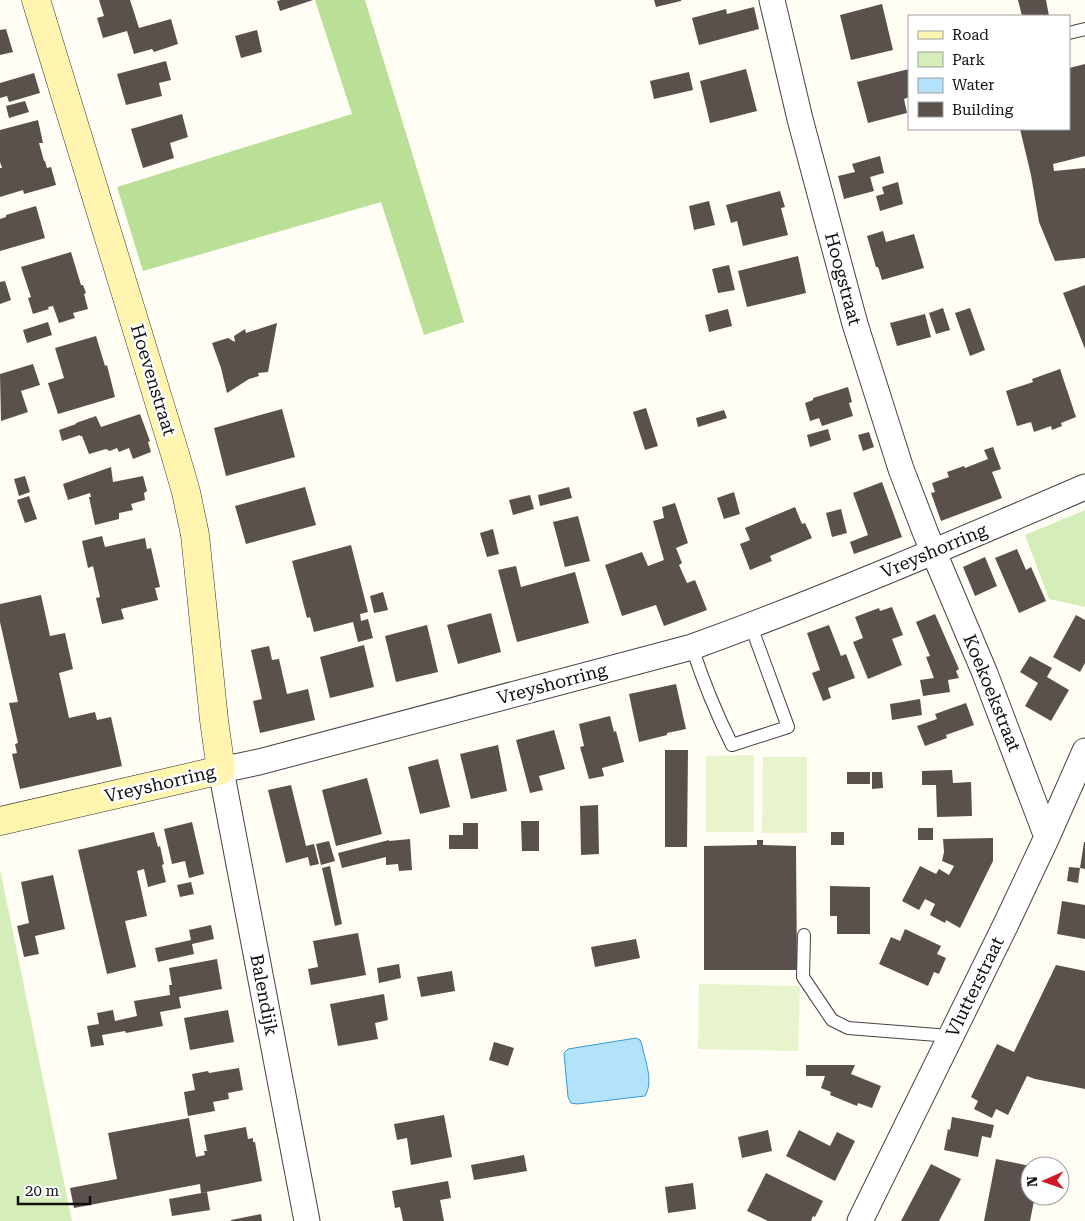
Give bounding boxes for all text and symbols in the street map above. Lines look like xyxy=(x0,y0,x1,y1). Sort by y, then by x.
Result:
legend xyxy=(908,15,1070,130)
text: Road xyxy=(952,26,989,44)
text: Park xyxy=(952,51,986,69)
text: Water xyxy=(952,76,994,94)
text: Building xyxy=(952,101,1014,119)
street label: Hoogstraat xyxy=(821,230,866,328)
street label: Hoevenstraat xyxy=(127,322,180,438)
street label: Vreyshorring xyxy=(878,518,991,582)
street label: Koekoekstraat xyxy=(959,631,1026,755)
street label: Vreyshorring xyxy=(495,659,610,708)
street label: Vreyshorring xyxy=(102,760,218,806)
street label: Vlutterstraat xyxy=(941,933,1008,1040)
street label: Balendijk xyxy=(246,952,283,1038)
north arrow xyxy=(1020,1156,1070,1206)
scale bar xyxy=(18,1174,90,1206)
text: N xyxy=(1024,1176,1040,1187)
text: 20 m xyxy=(25,1182,60,1200)

